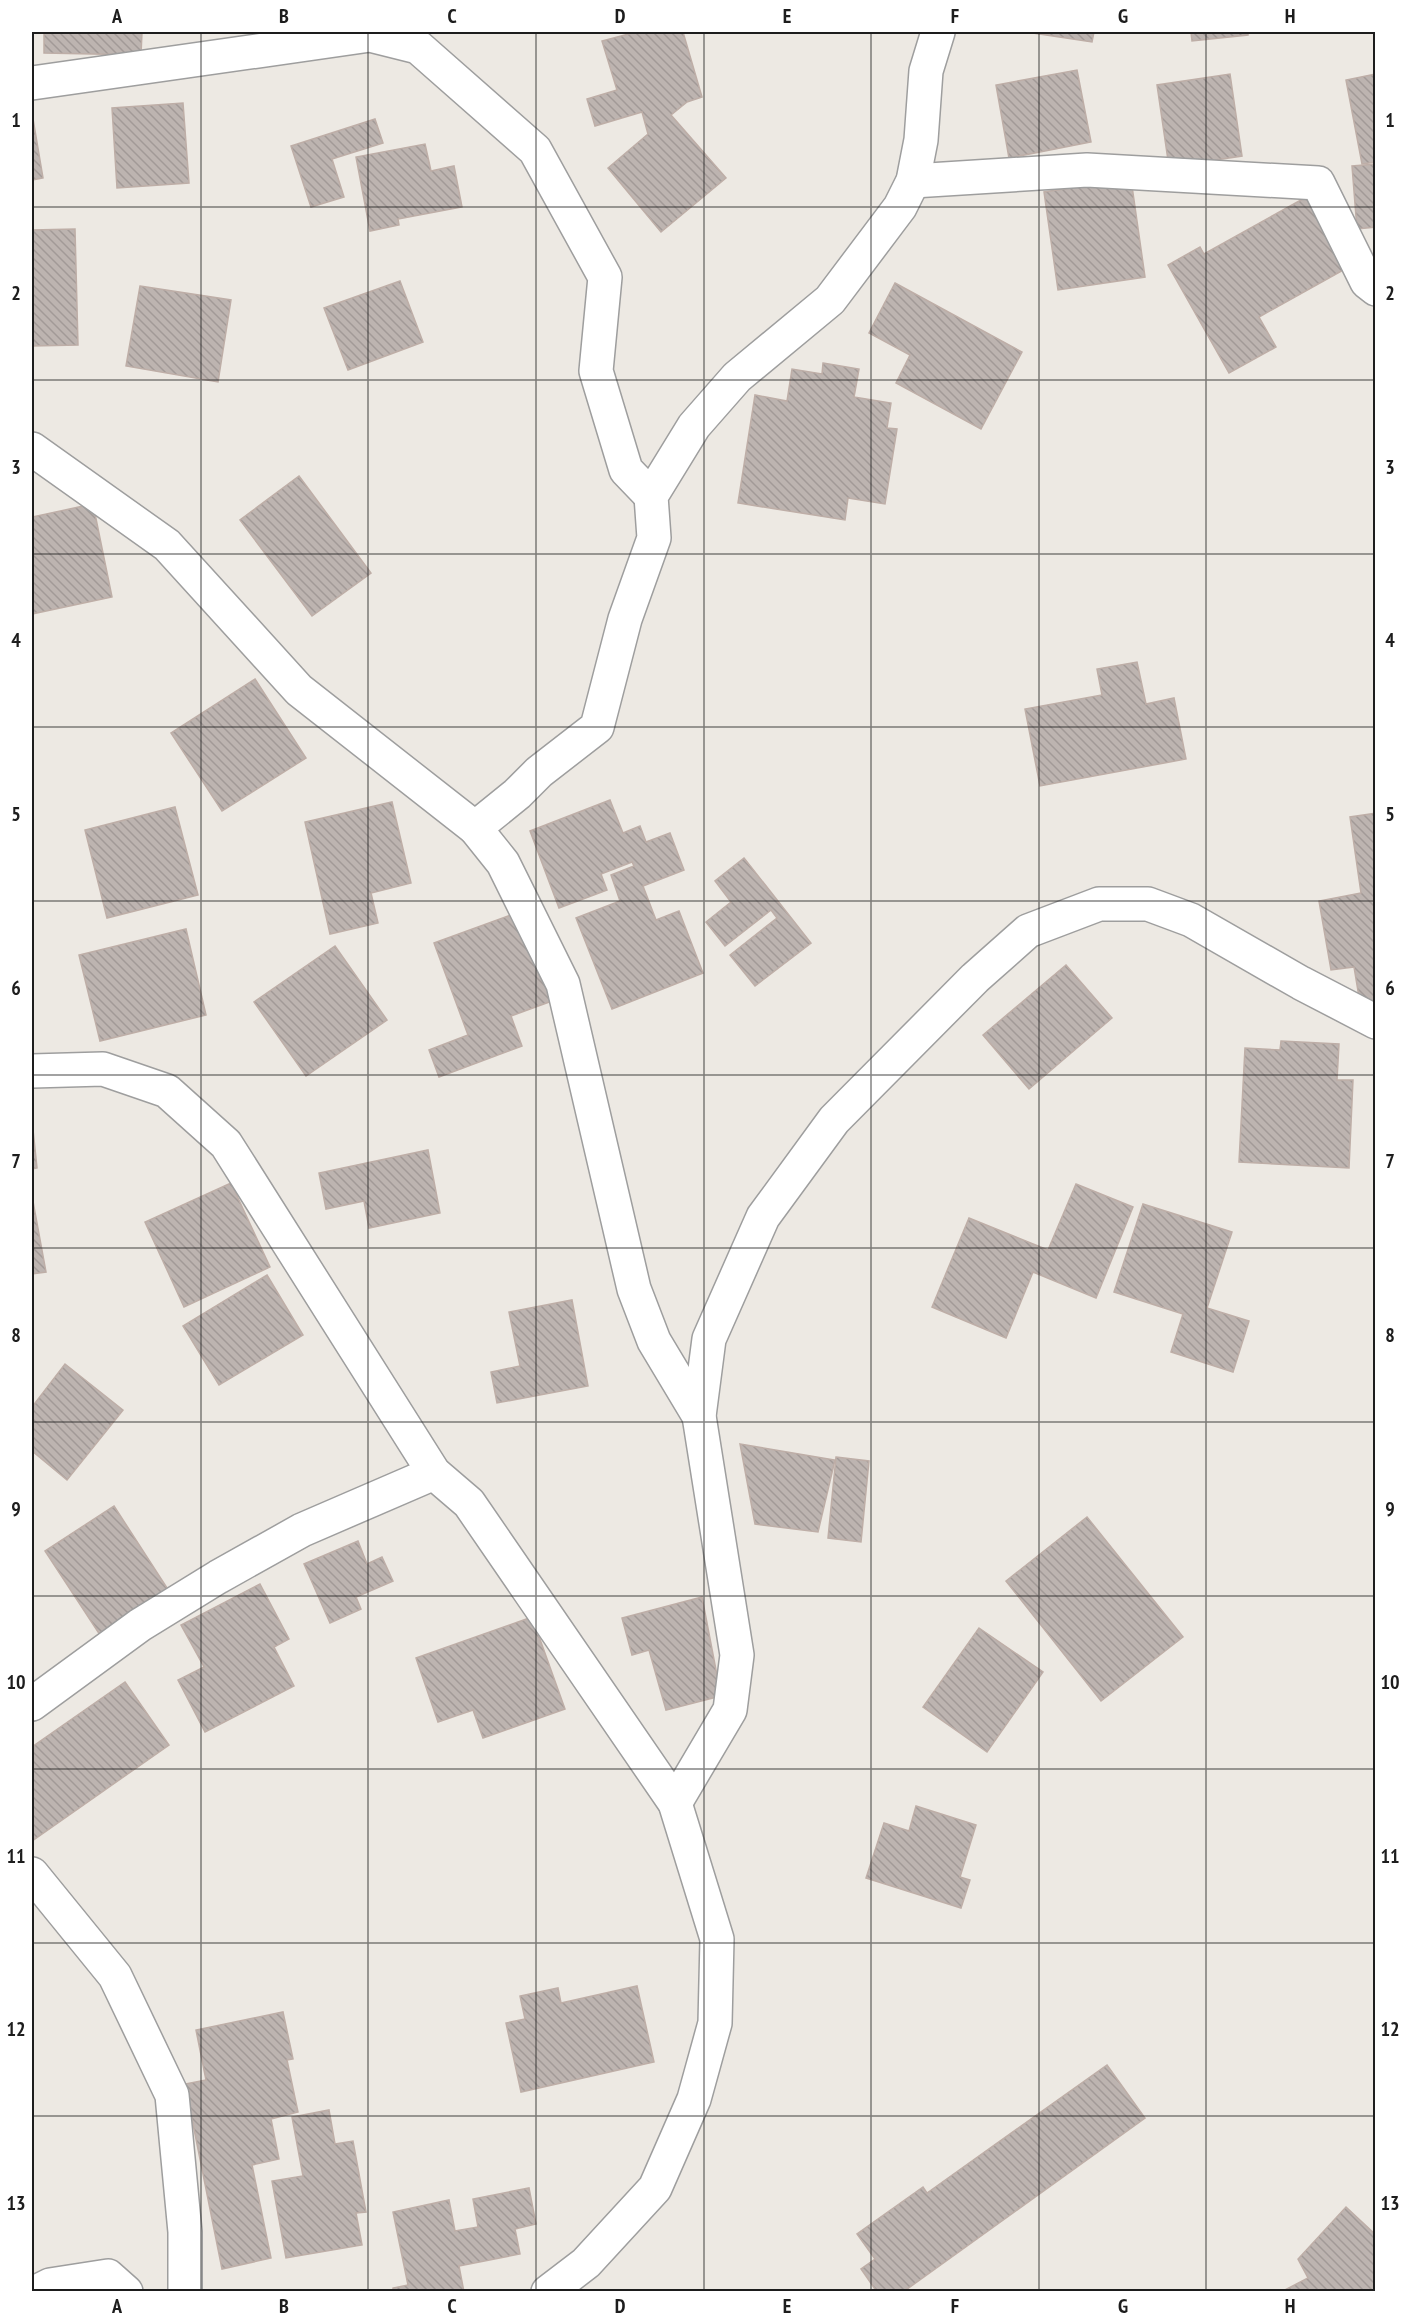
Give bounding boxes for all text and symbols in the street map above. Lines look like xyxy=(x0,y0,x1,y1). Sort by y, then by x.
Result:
text: A xyxy=(111,3,123,29)
text: B xyxy=(279,3,289,29)
text: C xyxy=(447,3,457,29)
text: D xyxy=(615,3,626,29)
text: E xyxy=(783,3,791,29)
text: F xyxy=(951,3,959,29)
text: G xyxy=(1118,3,1128,29)
text: H xyxy=(1285,3,1295,29)
text: 1 xyxy=(11,107,21,133)
text: 1 xyxy=(1385,107,1395,133)
text: 2 xyxy=(11,280,21,306)
text: 2 xyxy=(1385,280,1395,306)
text: 3 xyxy=(11,454,21,480)
text: 3 xyxy=(1385,454,1395,480)
text: 4 xyxy=(11,627,21,653)
text: 4 xyxy=(1385,627,1395,653)
text: 5 xyxy=(11,801,21,827)
text: 5 xyxy=(1385,801,1395,827)
text: 6 xyxy=(11,975,21,1001)
text: 6 xyxy=(1385,975,1395,1001)
text: 7 xyxy=(11,1148,21,1174)
text: 7 xyxy=(1385,1148,1395,1174)
text: 8 xyxy=(11,1322,21,1348)
text: 8 xyxy=(1385,1322,1395,1348)
text: 9 xyxy=(11,1496,21,1522)
text: 9 xyxy=(1385,1496,1395,1522)
text: 10 xyxy=(6,1669,26,1695)
text: 10 xyxy=(1380,1669,1400,1695)
text: 11 xyxy=(6,1843,26,1869)
text: 11 xyxy=(1380,1843,1400,1869)
text: 12 xyxy=(6,2016,26,2042)
text: 12 xyxy=(1380,2016,1400,2042)
text: 13 xyxy=(6,2190,26,2216)
text: 13 xyxy=(1380,2190,1400,2216)
text: A xyxy=(111,2293,123,2319)
text: B xyxy=(279,2293,289,2319)
text: C xyxy=(447,2293,457,2319)
text: D xyxy=(615,2293,626,2319)
text: E xyxy=(783,2293,791,2319)
text: F xyxy=(951,2293,959,2319)
text: G xyxy=(1118,2293,1128,2319)
text: H xyxy=(1285,2293,1295,2319)

